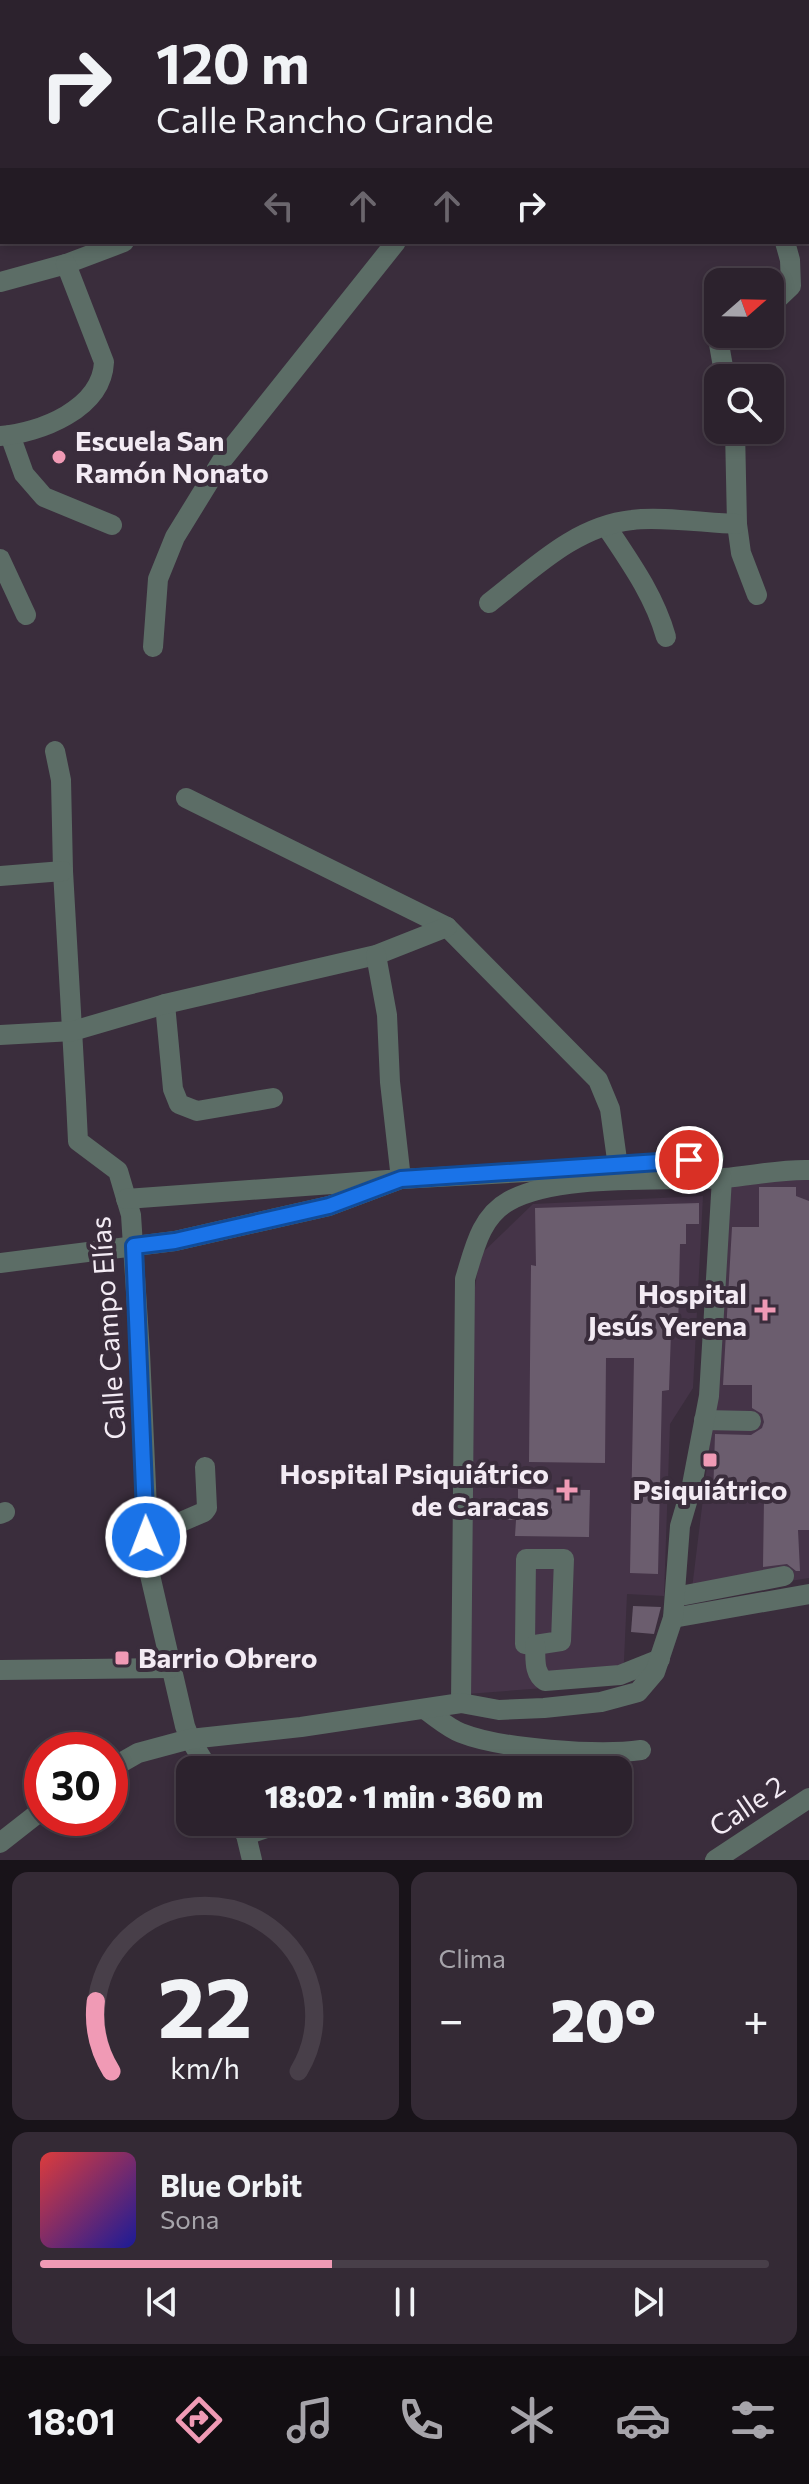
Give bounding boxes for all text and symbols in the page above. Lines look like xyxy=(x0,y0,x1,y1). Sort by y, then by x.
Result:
text: 120 m xyxy=(156,27,310,96)
icon: right xyxy=(24,32,128,136)
text: Calle Rancho Grande xyxy=(156,96,494,140)
icon: left xyxy=(257,184,301,228)
icon: ahead xyxy=(341,184,385,228)
icon: ahead xyxy=(425,184,469,228)
icon: right xyxy=(509,184,553,228)
north arrow xyxy=(704,268,784,348)
map controls xyxy=(704,268,784,444)
button: search xyxy=(704,364,784,444)
place label: Escuela San Ramón Nonato xyxy=(75,423,269,489)
marker: Escuela San Ramón Nonato xyxy=(50,448,68,466)
pin xyxy=(655,1126,723,1194)
icon: arrive xyxy=(667,1138,711,1182)
street label: Calle Campo Elías xyxy=(82,1215,132,1441)
place label: Hospital Jesús Yerena xyxy=(588,1276,747,1342)
marker: Hospital Jesús Yerena xyxy=(754,1299,776,1321)
marker: Psiquiátrico xyxy=(701,1451,719,1469)
place label: Hospital Psiquiátrico de Caracas xyxy=(280,1456,549,1522)
place label: Psiquiátrico xyxy=(633,1472,787,1506)
marker: Hospital Psiquiátrico de Caracas xyxy=(556,1479,578,1501)
position arrow xyxy=(104,1495,188,1579)
place label: Barrio Obrero xyxy=(138,1640,317,1674)
marker: Barrio Obrero xyxy=(113,1649,131,1667)
speed limit sign: 30 xyxy=(24,1732,128,1836)
street label: Calle 2 xyxy=(702,1768,791,1843)
text: 18:02 · 1 min · 360 m xyxy=(265,1777,543,1814)
text: Clima xyxy=(439,1942,506,1973)
text: 22 xyxy=(158,1953,253,2055)
text: 20° xyxy=(551,1981,656,2054)
text: − xyxy=(439,1991,464,2045)
text: + xyxy=(743,1991,769,2045)
text: km/h xyxy=(170,2050,240,2085)
text: Blue Orbit xyxy=(160,2166,302,2203)
text: Sona xyxy=(160,2203,219,2234)
icon: previous xyxy=(140,2280,184,2324)
icon: pause xyxy=(383,2280,427,2324)
icon: next xyxy=(626,2280,670,2324)
icon: directions xyxy=(171,2392,227,2448)
icon: music xyxy=(282,2392,338,2448)
icon: phone xyxy=(393,2392,449,2448)
icon: climate xyxy=(504,2392,560,2448)
icon: car xyxy=(615,2392,671,2448)
icon: filters xyxy=(725,2392,781,2448)
text: 18:01 xyxy=(27,2398,116,2442)

